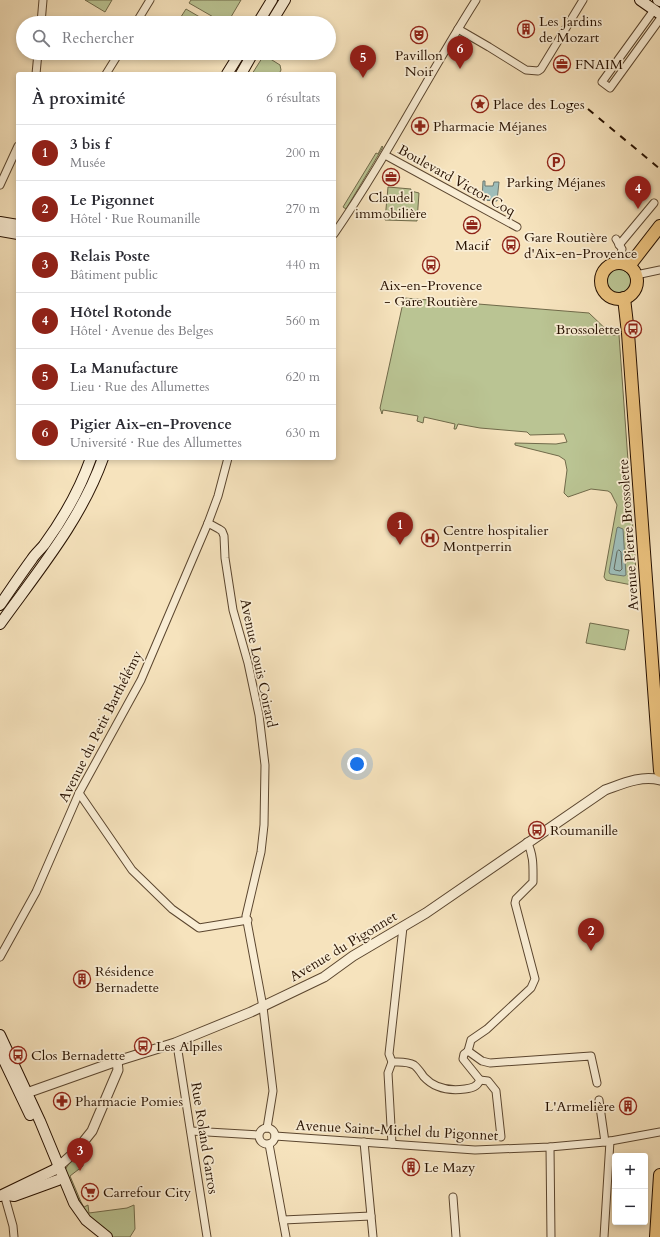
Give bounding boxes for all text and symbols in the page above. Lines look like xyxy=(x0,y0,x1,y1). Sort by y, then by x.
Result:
place label: Les Jardins de Mozart xyxy=(539,12,603,47)
search box xyxy=(16,16,336,60)
building icon: Les Jardins de Mozart xyxy=(516,19,536,39)
theatre icon: Pavillon Noir xyxy=(409,25,429,45)
icon: search xyxy=(30,27,52,49)
text: Rechercher xyxy=(62,28,134,48)
pin: 6 xyxy=(447,36,473,69)
pin: 5 xyxy=(350,45,376,78)
place label: Pavillon Noir xyxy=(395,46,443,81)
office icon: FNAIM xyxy=(552,54,572,74)
place label: FNAIM xyxy=(575,55,623,74)
text: À proximité xyxy=(32,87,126,110)
text: 6 résultats xyxy=(266,89,320,107)
place icon: Place des Loges xyxy=(470,94,490,114)
place label: Place des Loges xyxy=(493,95,585,114)
pharmacy icon: Pharmacie Méjanes xyxy=(410,116,430,136)
place label: Pharmacie Méjanes xyxy=(433,117,547,136)
text: 3 bis f xyxy=(70,134,110,154)
street label: Boulevard Victor Coq xyxy=(395,140,519,221)
text: 1 xyxy=(42,144,48,162)
text: 200 m xyxy=(286,144,320,162)
parking icon: Parking Méjanes xyxy=(546,152,566,172)
text: Musée xyxy=(70,154,106,172)
office icon: Claudel immobilière xyxy=(381,167,401,187)
place label: Parking Méjanes xyxy=(507,173,606,192)
pin: 4 xyxy=(625,176,651,209)
place label: Claudel immobilière xyxy=(355,188,427,223)
text: Le Pigonnet xyxy=(70,190,154,210)
text: 2 xyxy=(42,200,48,218)
text: 270 m xyxy=(286,200,320,218)
text: Hôtel · Rue Roumanille xyxy=(70,210,200,228)
office icon: Macif xyxy=(462,215,482,235)
place label: Gare Routière d'Aix-en-Provence xyxy=(524,228,637,263)
bus stop icon: Gare Routière d'Aix-en-Provence xyxy=(501,235,521,255)
place label: Macif xyxy=(455,236,492,255)
text: Relais Poste xyxy=(70,246,150,266)
bus stop icon: Aix-en-Provence - Gare Routière xyxy=(421,255,441,275)
text: 3 xyxy=(42,256,48,274)
text: 440 m xyxy=(286,256,320,274)
text: Bâtiment public xyxy=(70,266,158,284)
place label: Aix-en-Provence - Gare Routière xyxy=(380,276,482,311)
text: Hôtel Rotonde xyxy=(70,302,172,322)
text: 4 xyxy=(42,312,48,330)
text: 560 m xyxy=(286,312,320,330)
bus stop icon: Brossolette xyxy=(623,319,643,339)
place label: Brossolette xyxy=(556,320,620,339)
text: Hôtel · Avenue des Belges xyxy=(70,322,213,340)
text: La Manufacture xyxy=(70,358,178,378)
text: 5 xyxy=(42,368,48,386)
text: 620 m xyxy=(286,368,320,386)
text: Lieu · Rue des Allumettes xyxy=(70,378,209,396)
text: Pigier Aix-en-Provence xyxy=(70,414,232,434)
text: 6 xyxy=(42,424,48,442)
text: 630 m xyxy=(286,424,320,442)
text: Université · Rue des Allumettes xyxy=(70,434,242,452)
street label: Avenue Pierre Brossolette xyxy=(614,458,643,612)
pin: 1 xyxy=(387,512,413,545)
place label: Centre hospitalier Montperrin xyxy=(443,521,549,556)
hospital icon: Centre hospitalier Montperrin xyxy=(420,528,440,548)
street label: Avenue Louis Coirard xyxy=(236,597,282,730)
street label: Avenue du Petit Barthélémy xyxy=(54,647,147,805)
your location xyxy=(347,754,367,774)
bus stop icon: Roumanille xyxy=(527,820,547,840)
place label: Roumanille xyxy=(550,821,618,840)
street label: Avenue du Pigonnet xyxy=(286,906,401,986)
pin: 2 xyxy=(578,918,604,951)
place label: Résidence Bernadette xyxy=(95,962,159,997)
building icon: Résidence Bernadette xyxy=(72,969,92,989)
bus stop icon: Les Alpilles xyxy=(133,1036,153,1056)
place label: Les Alpilles xyxy=(156,1037,223,1056)
bus stop icon: Clos Bernadette xyxy=(8,1045,28,1065)
place label: Clos Bernadette xyxy=(31,1046,125,1065)
street label: Rue Roland Garros xyxy=(186,1081,223,1196)
pharmacy icon: Pharmacie Pomies xyxy=(52,1091,72,1111)
place label: Pharmacie Pomies xyxy=(75,1092,183,1111)
building icon: L'Armelière xyxy=(618,1096,638,1116)
place label: L'Armelière xyxy=(545,1097,615,1116)
street label: Avenue Saint-Michel du Pigonnet xyxy=(295,1116,499,1145)
pin: 3 xyxy=(67,1138,93,1171)
map controls xyxy=(612,1153,648,1225)
button: + xyxy=(612,1153,648,1189)
building icon: Le Mazy xyxy=(401,1157,421,1177)
place label: Le Mazy xyxy=(424,1158,476,1177)
supermarket icon: Carrefour City xyxy=(80,1182,100,1202)
place label: Carrefour City xyxy=(103,1183,192,1202)
button: − xyxy=(612,1189,648,1225)

